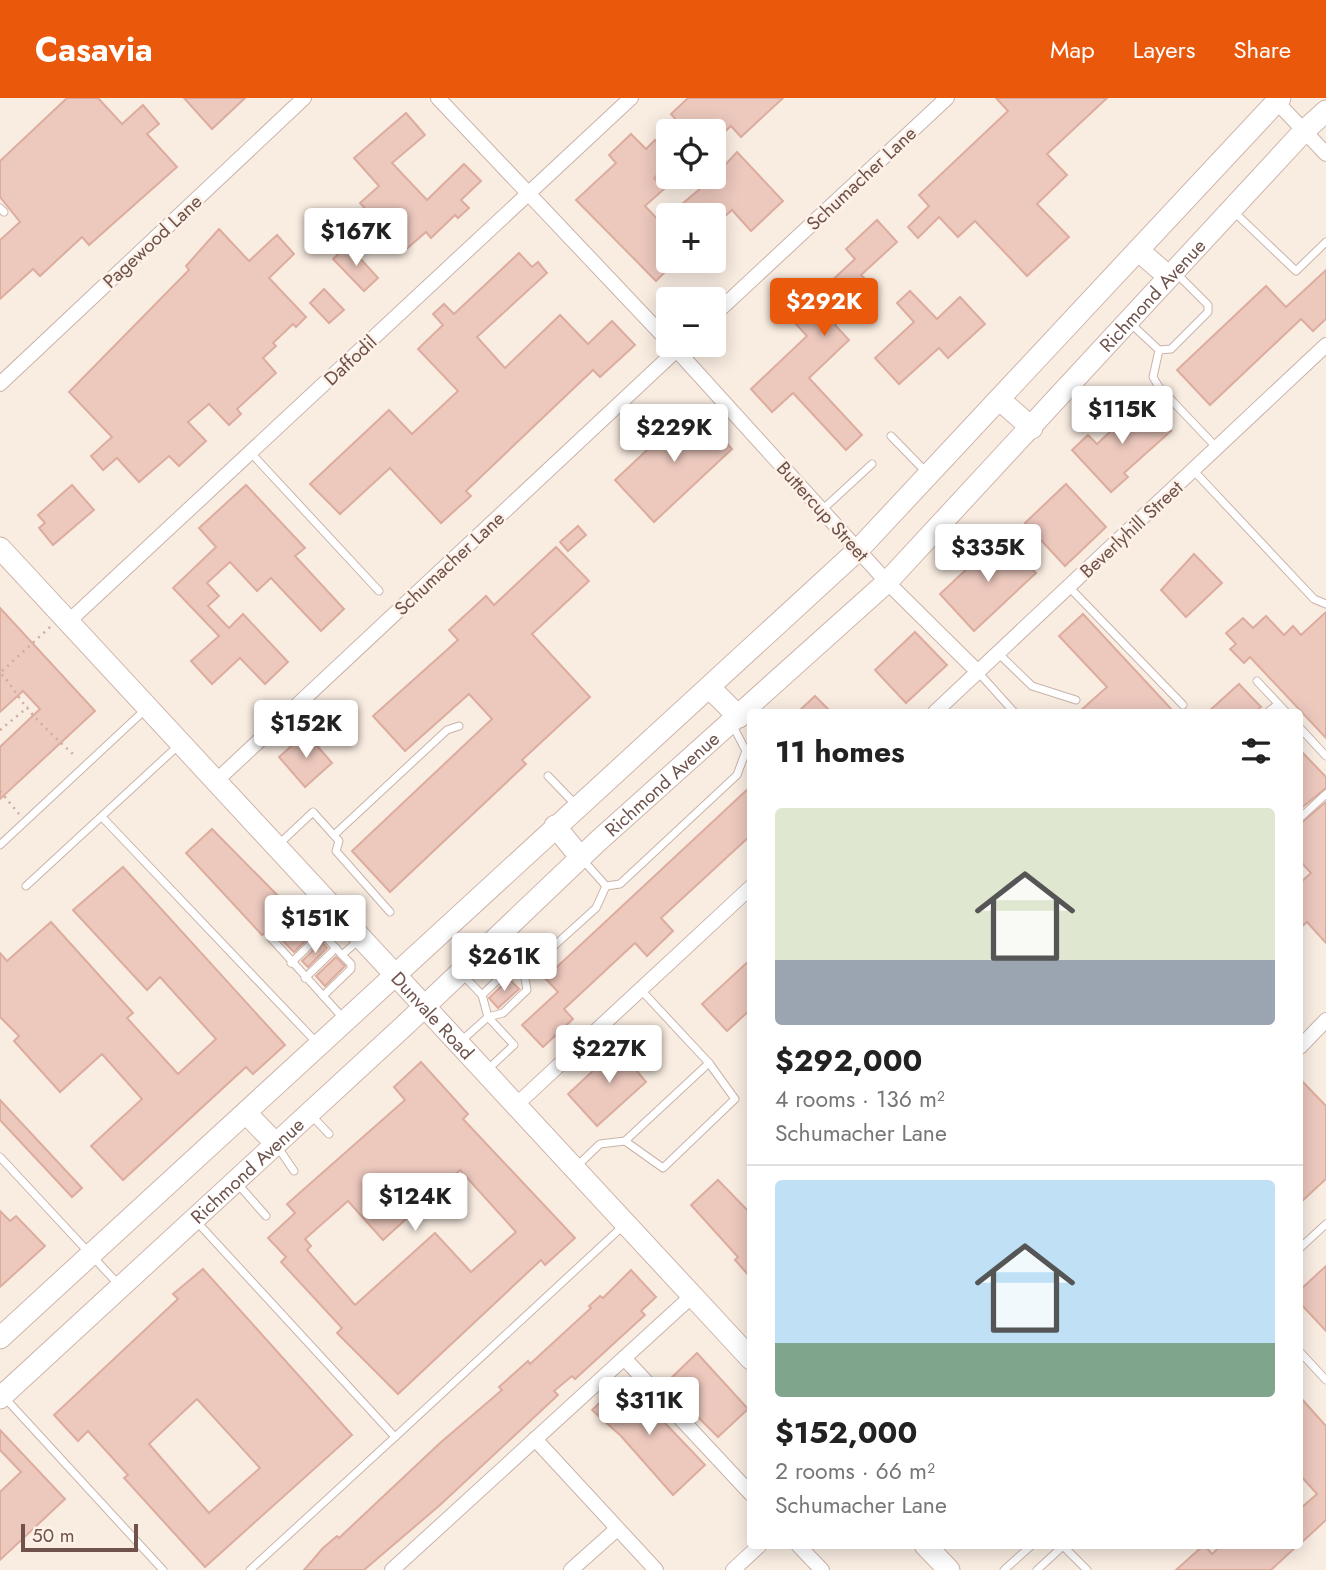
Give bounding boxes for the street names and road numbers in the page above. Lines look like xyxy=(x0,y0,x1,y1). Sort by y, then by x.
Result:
street label: Schumacher Lane xyxy=(800,120,923,237)
street label: Pagewood Lane xyxy=(97,188,208,294)
street label: Richmond Avenue xyxy=(1093,233,1212,358)
street label: Daffodil xyxy=(318,329,383,392)
street label: Buttercup Street xyxy=(770,455,875,568)
street label: Beverlyhill Street xyxy=(1074,474,1189,584)
street label: Schumacher Lane xyxy=(388,505,511,622)
street label: Richmond Avenue xyxy=(599,725,726,843)
street label: Dunvale Road xyxy=(385,966,480,1066)
street label: Richmond Avenue xyxy=(185,1111,310,1230)

